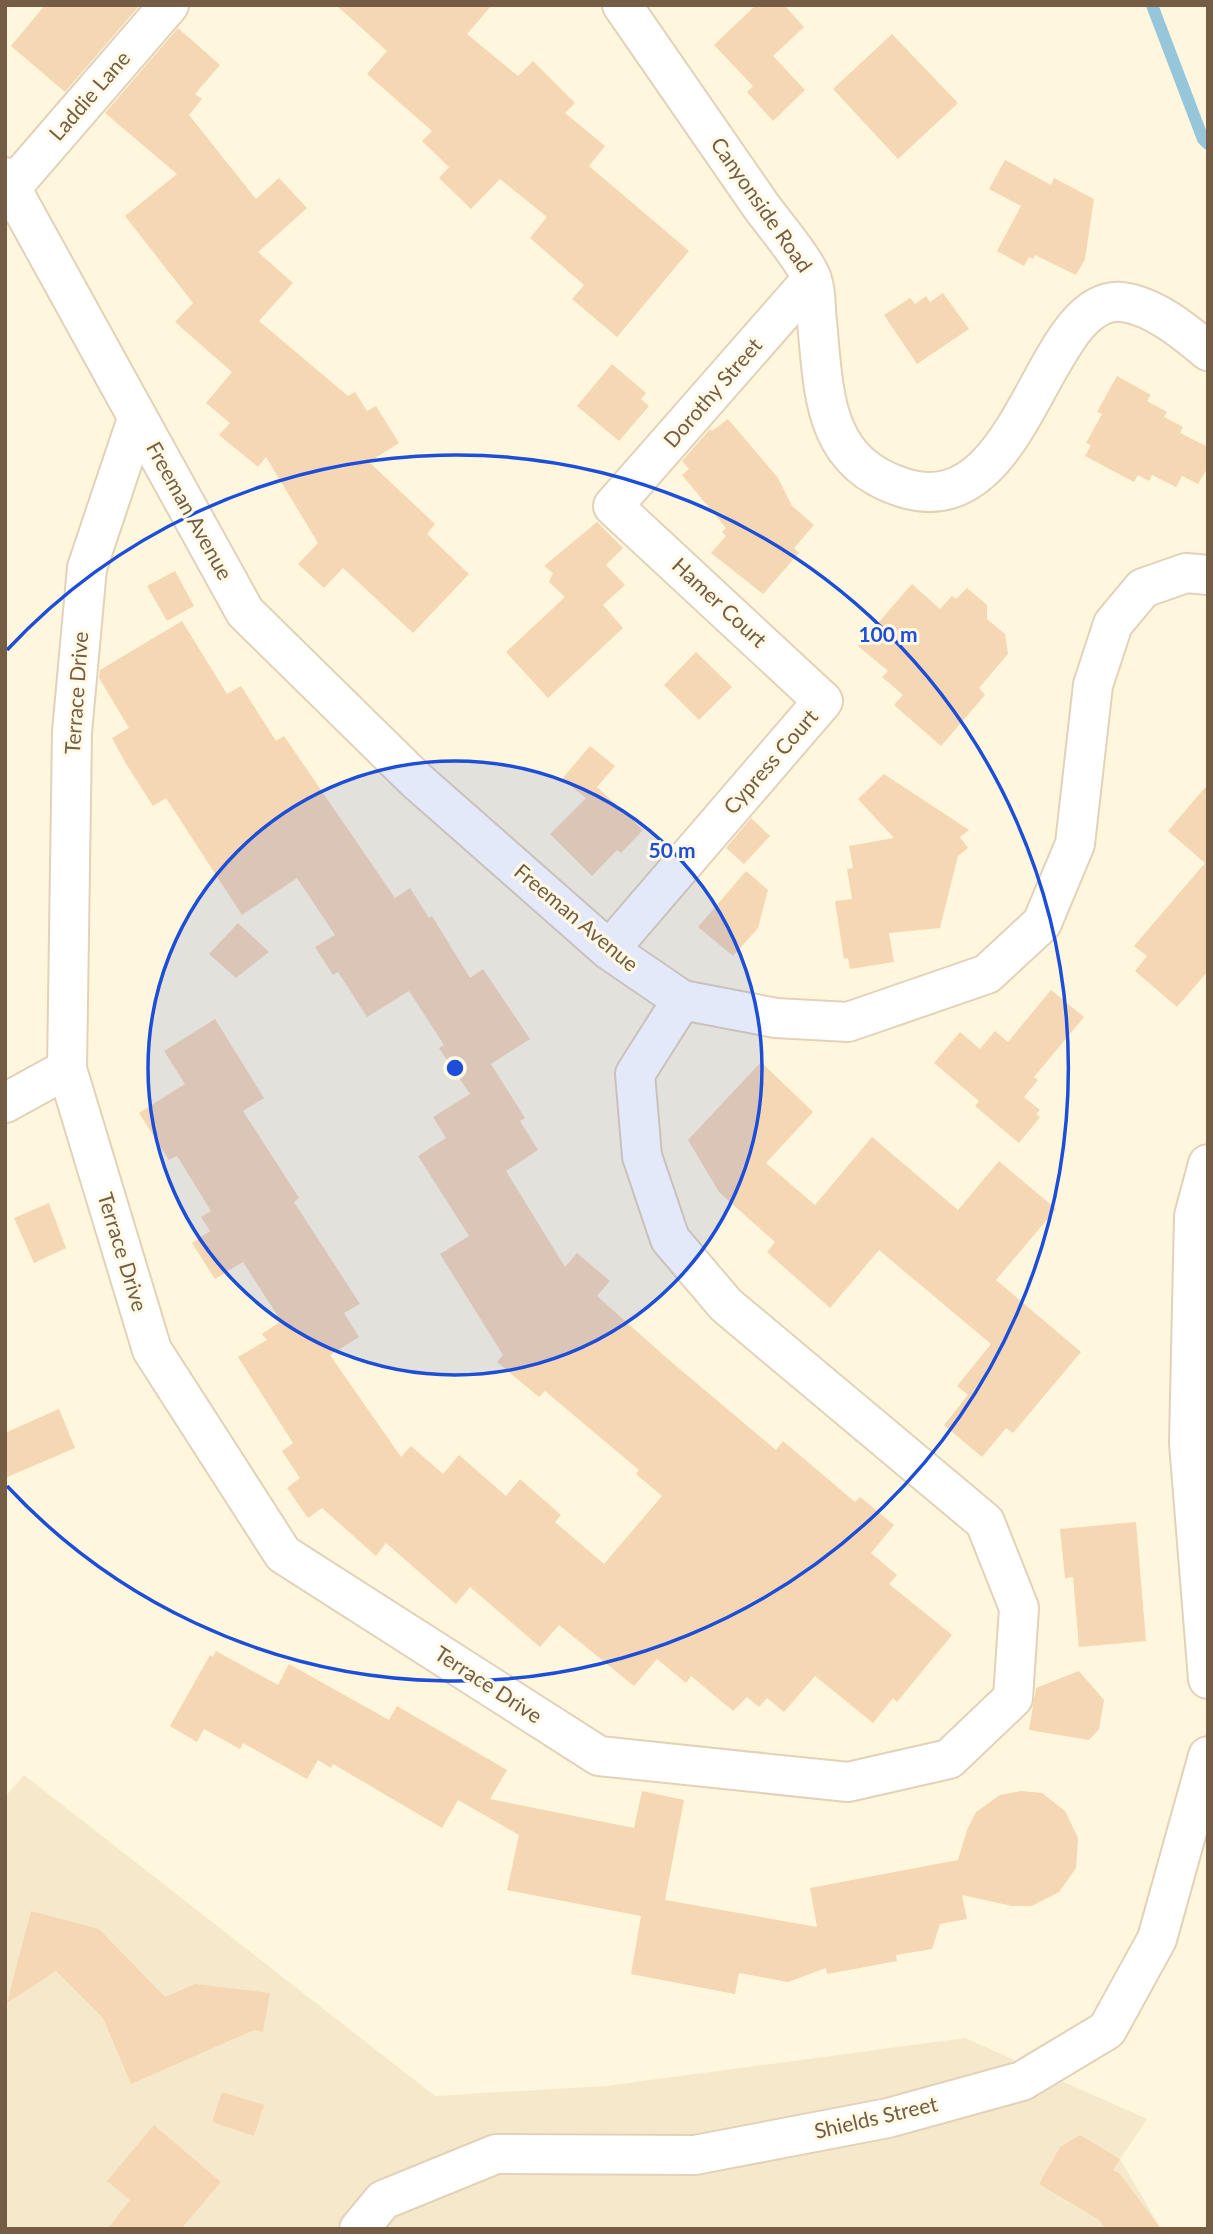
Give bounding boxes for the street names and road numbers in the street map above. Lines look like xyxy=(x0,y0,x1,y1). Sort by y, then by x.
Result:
street label: Laddie Lane xyxy=(43,45,134,145)
street label: Canyonside Road xyxy=(706,132,818,276)
street label: Dorothy Street xyxy=(658,332,766,452)
street label: Freeman Avenue xyxy=(142,437,239,584)
street label: Hamer Court xyxy=(668,552,773,652)
street label: Terrace Drive xyxy=(59,631,92,755)
street label: Cypress Court xyxy=(718,703,822,819)
street label: Freeman Avenue xyxy=(510,858,644,976)
street label: Terrace Drive xyxy=(94,1189,153,1314)
street label: Terrace Drive xyxy=(430,1640,547,1728)
street label: Shields Street xyxy=(812,2090,940,2143)

